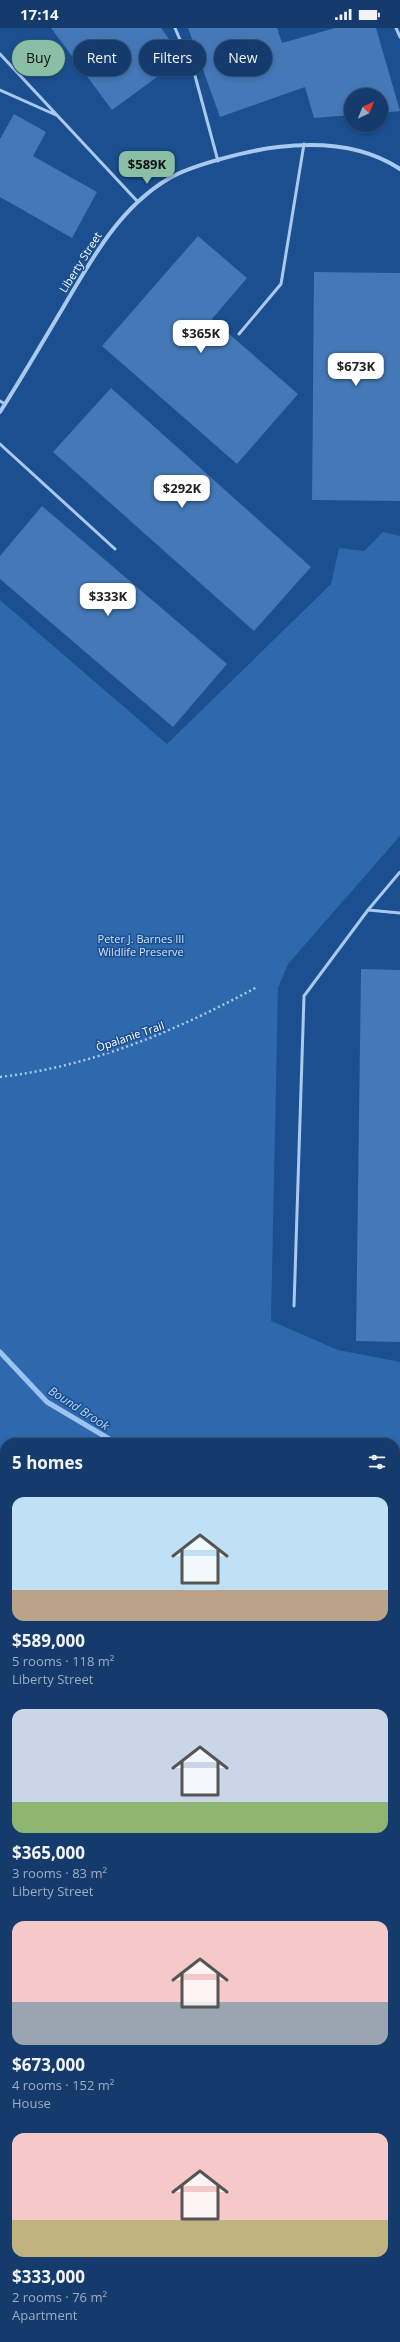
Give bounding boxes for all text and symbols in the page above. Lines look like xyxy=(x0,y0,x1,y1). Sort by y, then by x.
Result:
text: 17:14 xyxy=(20,4,59,24)
chip: Buy xyxy=(12,40,65,76)
chip: Rent xyxy=(73,40,131,76)
chip: Filters xyxy=(139,40,206,76)
chip: New xyxy=(214,40,272,76)
north arrow xyxy=(344,88,388,132)
map controls xyxy=(344,88,388,132)
pin: $589K xyxy=(119,151,175,185)
text: $589K xyxy=(128,155,166,173)
street label: Liberty Street xyxy=(55,229,105,295)
pin: $365K xyxy=(173,320,229,354)
text: $365K xyxy=(182,324,220,342)
pin: $673K xyxy=(328,353,384,387)
text: $673K xyxy=(337,357,375,375)
pin: $292K xyxy=(154,475,210,509)
text: $292K xyxy=(163,479,201,497)
pin: $333K xyxy=(80,583,136,617)
text: $333K xyxy=(89,587,127,605)
park label: Peter J. Barnes III Wildlife Preserve xyxy=(98,931,184,959)
street label: Òpalanie Trail xyxy=(94,1017,166,1055)
water label: Bound Brook xyxy=(45,1382,114,1435)
text: 5 homes xyxy=(12,1451,83,1474)
icon: filters xyxy=(366,1451,388,1473)
icon: home xyxy=(164,1523,236,1595)
text: $589,000 xyxy=(12,1629,85,1652)
text: 5 rooms · 118 m² xyxy=(12,1652,114,1670)
text: Liberty Street xyxy=(12,1670,93,1688)
icon: home xyxy=(164,1735,236,1807)
text: $365,000 xyxy=(12,1841,85,1864)
text: 3 rooms · 83 m² xyxy=(12,1864,107,1882)
text: Liberty Street xyxy=(12,1882,93,1900)
icon: home xyxy=(164,1947,236,2019)
text: $673,000 xyxy=(12,2053,85,2076)
text: 4 rooms · 152 m² xyxy=(12,2076,114,2094)
text: House xyxy=(12,2094,51,2112)
icon: home xyxy=(164,2159,236,2231)
text: $333,000 xyxy=(12,2265,85,2288)
text: 2 rooms · 76 m² xyxy=(12,2288,107,2306)
text: Apartment xyxy=(12,2306,77,2324)

